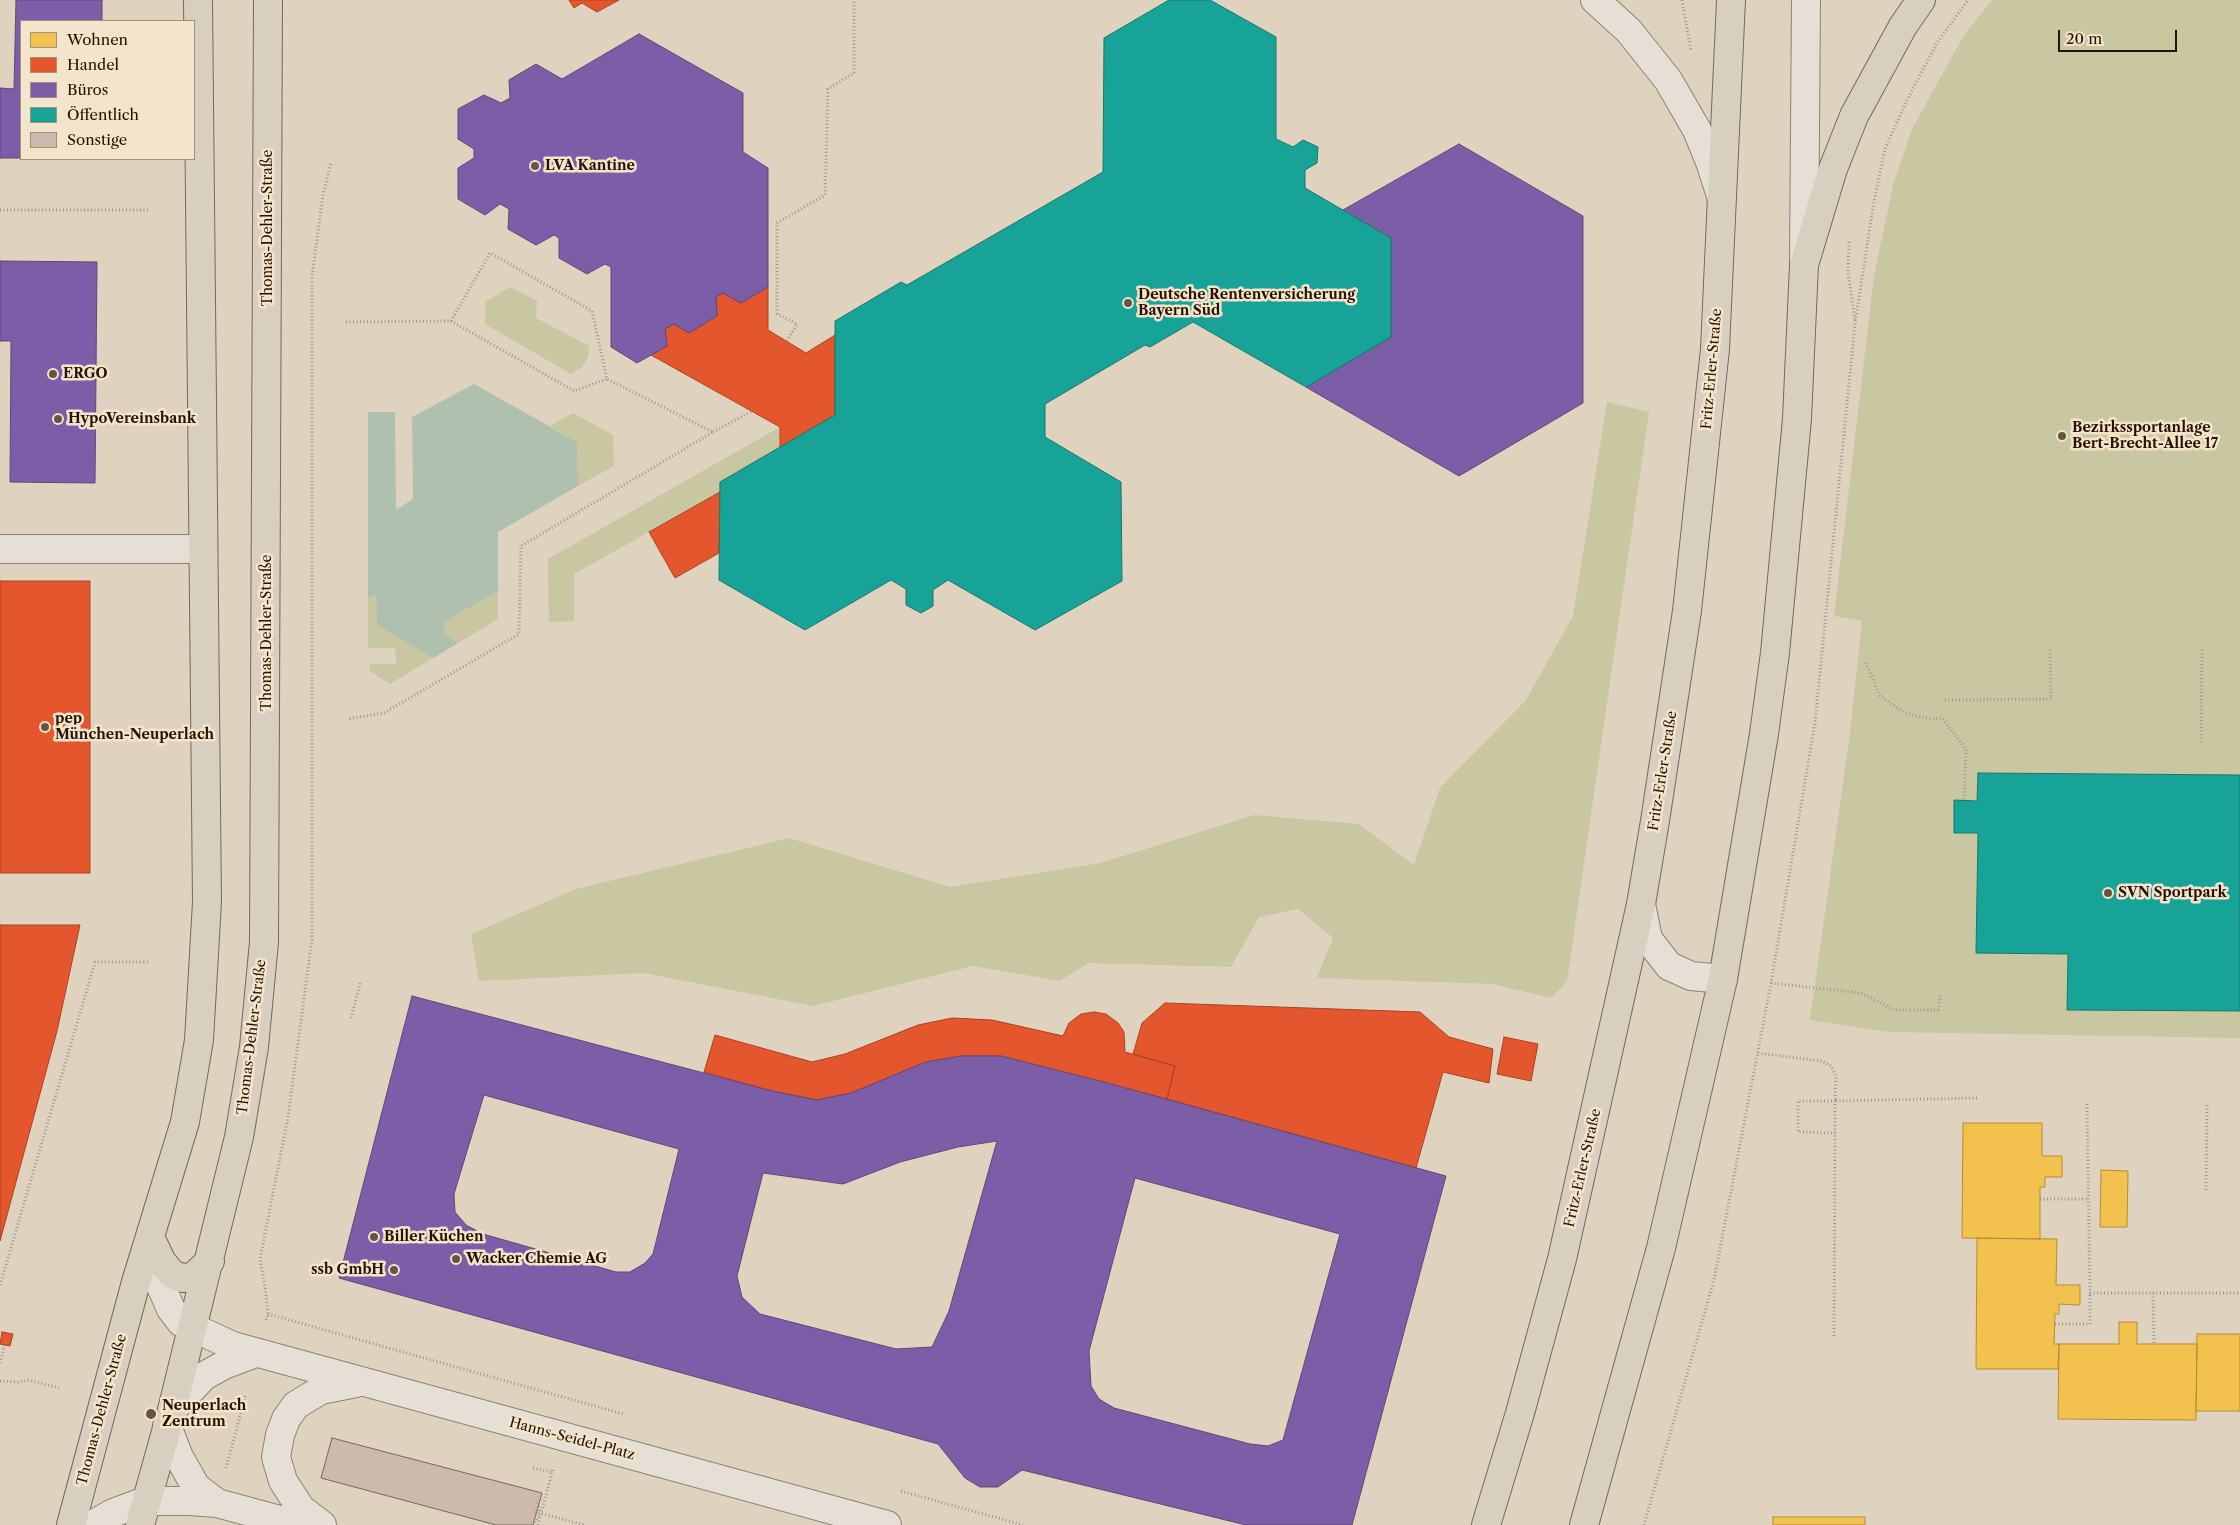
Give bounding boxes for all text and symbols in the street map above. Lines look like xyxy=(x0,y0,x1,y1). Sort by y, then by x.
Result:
legend xyxy=(20,20,195,160)
scale bar xyxy=(2060,20,2179,52)
text: 20 m xyxy=(2066,29,2102,48)
text: Wohnen xyxy=(67,30,128,49)
text: Handel xyxy=(67,55,119,74)
text: Büros xyxy=(67,80,108,99)
text: Öffentlich xyxy=(67,105,139,124)
text: Sonstige xyxy=(67,130,127,149)
street label: Thomas-Dehler-Straße xyxy=(260,150,276,306)
place label: LVA Kantine xyxy=(545,158,635,174)
marker: LVA Kantine xyxy=(529,160,541,172)
place label: Deutsche Rentenversicherung Bayern Süd xyxy=(1138,287,1355,320)
marker: Deutsche Rentenversicherung Bayern Süd xyxy=(1122,297,1134,309)
street label: Fritz-Erler-Straße xyxy=(1698,308,1726,430)
place label: ERGO xyxy=(63,366,108,382)
marker: ERGO xyxy=(47,368,59,380)
place label: HypoVereinsbank xyxy=(68,411,196,427)
marker: HypoVereinsbank xyxy=(52,413,64,425)
place label: Bezirkssportanlage Bert-Brecht-Allee 17 xyxy=(2072,420,2218,452)
marker: Bezirkssportanlage Bert-Brecht-Allee 17 xyxy=(2056,430,2068,442)
street label: Thomas-Dehler-Straße xyxy=(259,555,275,711)
street label: Fritz-Erler-Straße xyxy=(1645,710,1681,832)
place label: pep München-Neuperlach xyxy=(55,711,214,744)
marker: pep München-Neuperlach xyxy=(39,721,51,733)
place label: SVN Sportpark xyxy=(2118,885,2227,901)
marker: SVN Sportpark xyxy=(2102,887,2114,899)
street label: Thomas-Dehler-Straße xyxy=(234,958,270,1116)
street label: Fritz-Erler-Straße xyxy=(1561,1107,1605,1229)
place label: Biller Küchen xyxy=(384,1229,484,1245)
marker: Biller Küchen xyxy=(368,1231,380,1243)
place label: Wacker Chemie AG xyxy=(466,1251,607,1267)
marker: Wacker Chemie AG xyxy=(450,1253,462,1265)
place label: ssb GmbH xyxy=(311,1262,384,1278)
marker: ssb GmbH xyxy=(388,1264,400,1276)
street label: Thomas-Dehler-Straße xyxy=(74,1332,130,1488)
place label: Neuperlach Zentrum xyxy=(162,1398,246,1430)
marker: Neuperlach Zentrum xyxy=(144,1407,158,1421)
street label: Hanns-Seidel-Platz xyxy=(507,1414,637,1464)

